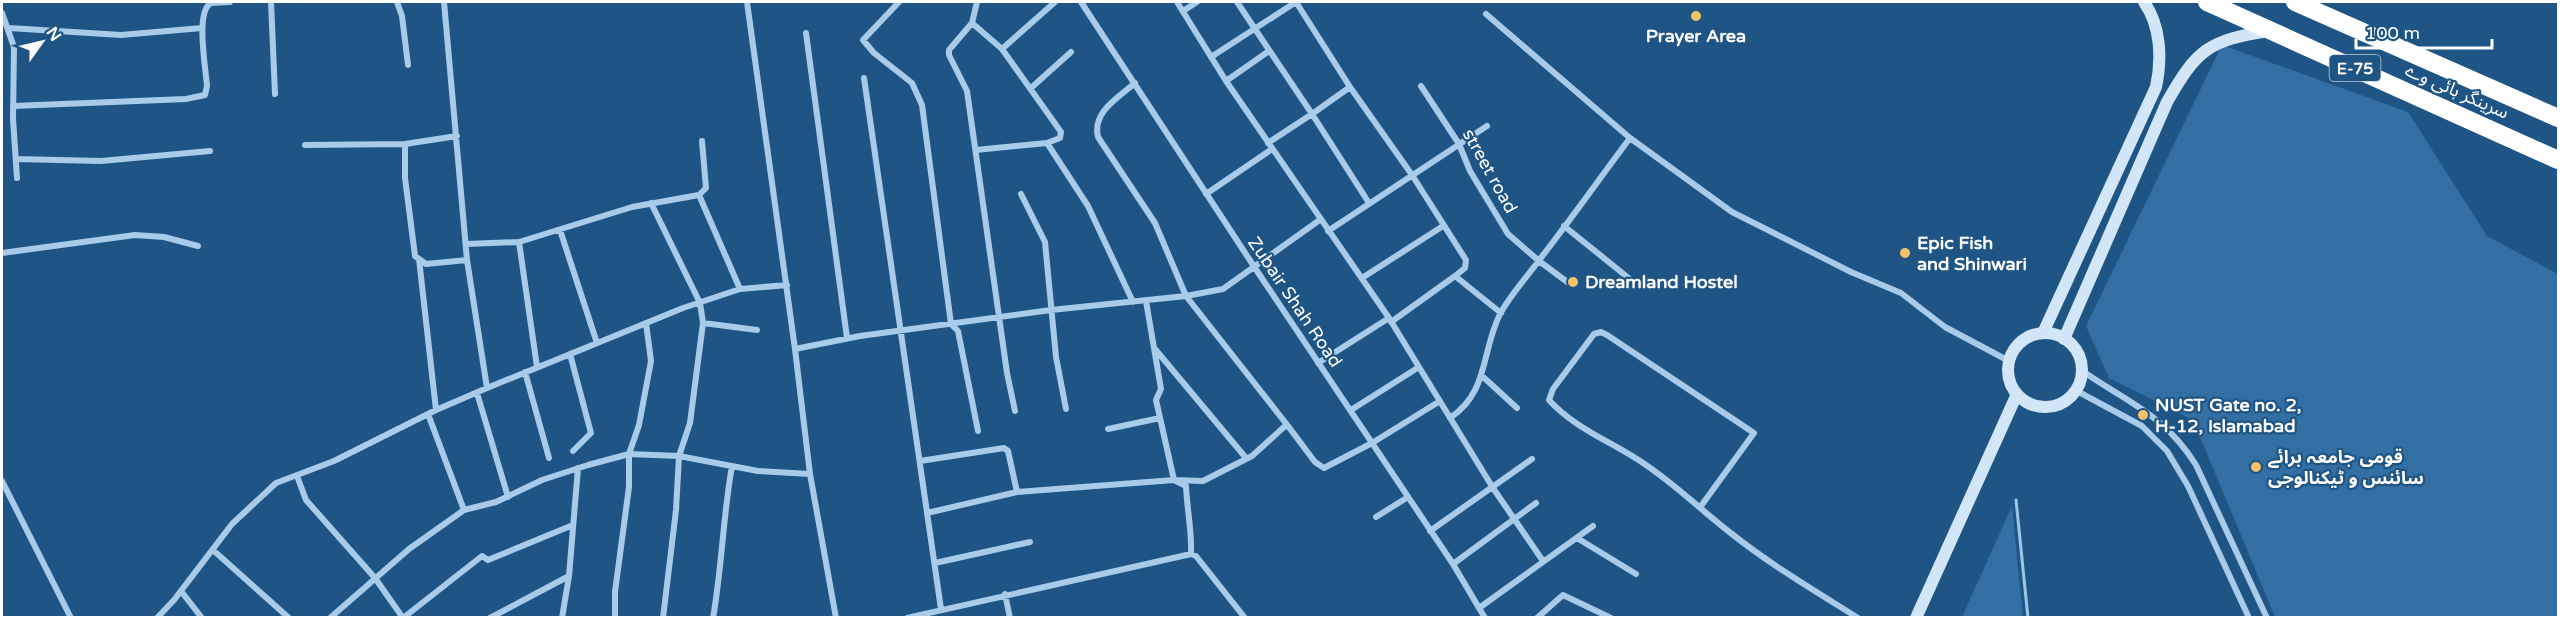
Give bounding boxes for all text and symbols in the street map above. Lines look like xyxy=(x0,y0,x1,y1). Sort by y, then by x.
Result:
marker: Prayer Area xyxy=(1689,9,1703,23)
north arrow xyxy=(12,12,72,72)
scale bar xyxy=(2356,12,2492,50)
text: 100 m xyxy=(2365,22,2420,44)
text: N xyxy=(42,23,65,45)
place label: Prayer Area xyxy=(1646,25,1746,47)
road number: E-75 xyxy=(2330,55,2380,81)
street label: سرینگر ہائی وے xyxy=(2402,58,2512,124)
street label: street road xyxy=(1458,125,1522,217)
street label: Zubair Shah Road xyxy=(1243,232,1347,372)
place label: Epic Fish and Shinwari xyxy=(1917,232,2027,275)
marker: Epic Fish and Shinwari xyxy=(1898,246,1912,260)
place label: Dreamland Hostel xyxy=(1585,271,1738,293)
marker: Dreamland Hostel xyxy=(1566,275,1580,289)
place label: NUST Gate no. 2, H-12, Islamabad xyxy=(2155,394,2301,437)
marker: NUST Gate no. 2, H-12, Islamabad xyxy=(2136,408,2150,422)
place label: قومی جامعہ برائے سائنس و ٹیکنالوجی xyxy=(2268,446,2424,489)
marker: قومی جامعہ برائے سائنس و ٹیکنالوجی xyxy=(2249,460,2263,474)

